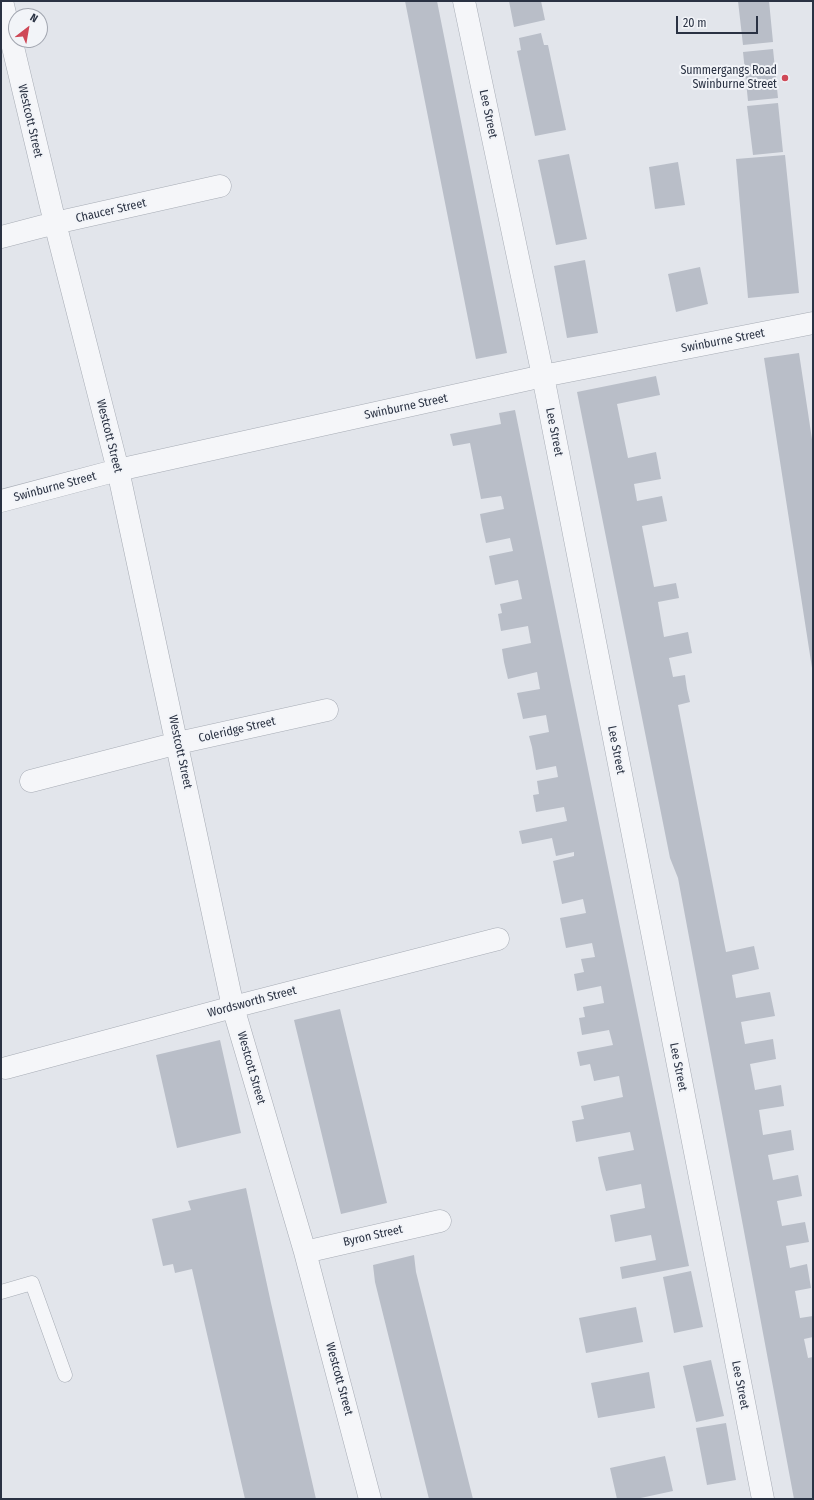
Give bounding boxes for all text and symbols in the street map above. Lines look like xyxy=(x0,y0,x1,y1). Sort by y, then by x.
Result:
north arrow xyxy=(8,8,48,48)
scale bar xyxy=(678,8,760,34)
text: N xyxy=(28,11,40,25)
text: 20 m xyxy=(683,16,707,30)
place label: Summergangs Road Swinburne Street xyxy=(680,64,777,92)
marker: Summergangs Road Swinburne Street xyxy=(780,73,790,83)
street label: Westcott Street xyxy=(15,83,45,159)
street label: Lee Street xyxy=(476,88,500,140)
street label: Chaucer Street xyxy=(74,196,148,226)
street label: Swinburne Street xyxy=(680,326,766,356)
street label: Swinburne Street xyxy=(363,391,449,423)
street label: Westcott Street xyxy=(93,398,125,474)
street label: Lee Street xyxy=(542,406,566,458)
street label: Swinburne Street xyxy=(12,469,98,505)
street label: Westcott Street xyxy=(165,714,195,790)
street label: Coleridge Street xyxy=(197,714,277,746)
street label: Lee Street xyxy=(604,724,628,776)
street label: Wordsworth Street xyxy=(206,983,298,1021)
street label: Westcott Street xyxy=(234,1030,268,1106)
street label: Lee Street xyxy=(666,1041,690,1093)
street label: Byron Street xyxy=(342,1222,404,1250)
street label: Westcott Street xyxy=(322,1341,356,1417)
street label: Lee Street xyxy=(728,1359,752,1411)

